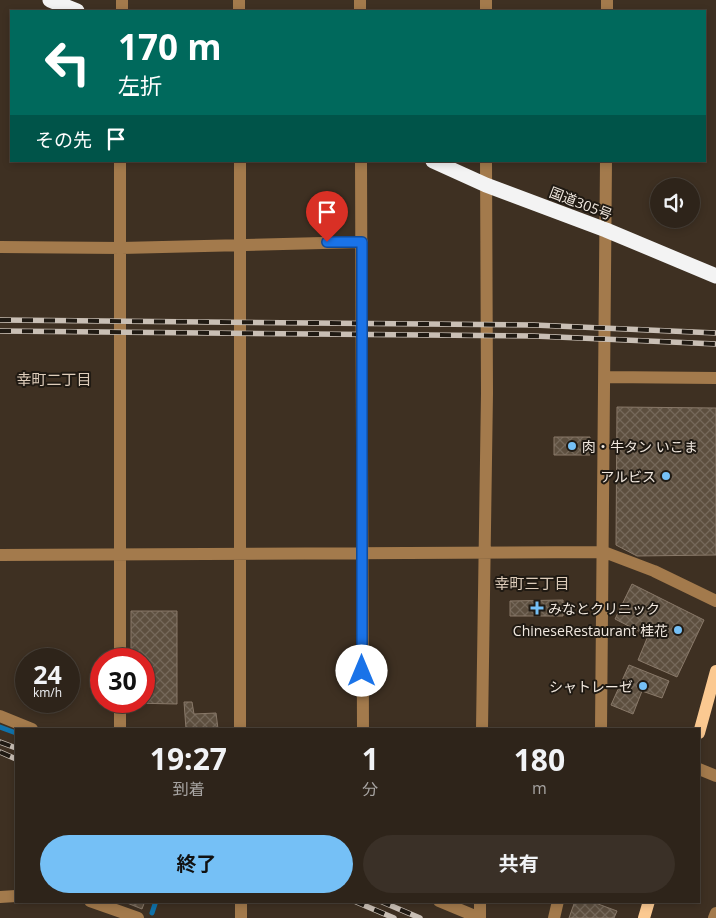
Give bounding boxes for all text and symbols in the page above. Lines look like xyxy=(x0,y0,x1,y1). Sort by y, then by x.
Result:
text: 170 m xyxy=(118,23,222,70)
icon: left xyxy=(35,30,100,95)
text: 左折 xyxy=(118,70,162,100)
icon: arrive xyxy=(102,125,130,153)
text: その先 xyxy=(35,127,92,153)
map controls xyxy=(650,178,700,228)
button: sound xyxy=(650,178,700,228)
street label: 国道305号 xyxy=(547,182,615,224)
pin xyxy=(306,191,348,242)
icon: arrive xyxy=(313,198,341,226)
district label: 幸町二丁目 xyxy=(16,369,92,389)
place label: 肉・牛タン いこま xyxy=(582,437,698,456)
marker: 肉・牛タン いこま xyxy=(566,440,578,452)
place label: アルビス xyxy=(600,467,656,486)
marker: アルビス xyxy=(660,470,672,482)
district label: 幸町三丁目 xyxy=(494,573,570,593)
place label: みなとクリニック xyxy=(548,599,660,618)
marker: みなとクリニック xyxy=(530,601,544,615)
place label: ChineseRestaurant 桂花 xyxy=(513,621,668,640)
marker: ChineseRestaurant 桂花 xyxy=(672,624,684,636)
position arrow xyxy=(335,644,387,696)
speed limit sign: 30 xyxy=(90,648,155,713)
text: 24 xyxy=(33,657,62,691)
place label: シャトレーゼ xyxy=(549,677,633,696)
marker: シャトレーゼ xyxy=(637,680,649,692)
text: km/h xyxy=(33,684,62,701)
text: 19:27 xyxy=(150,738,227,779)
text: 1 xyxy=(362,738,379,779)
text: 180 xyxy=(514,739,565,780)
text: m xyxy=(532,777,547,799)
text: 到着 xyxy=(172,778,204,800)
text: 分 xyxy=(362,778,378,800)
button: 終了 xyxy=(40,835,353,893)
button: 共有 xyxy=(363,835,675,893)

